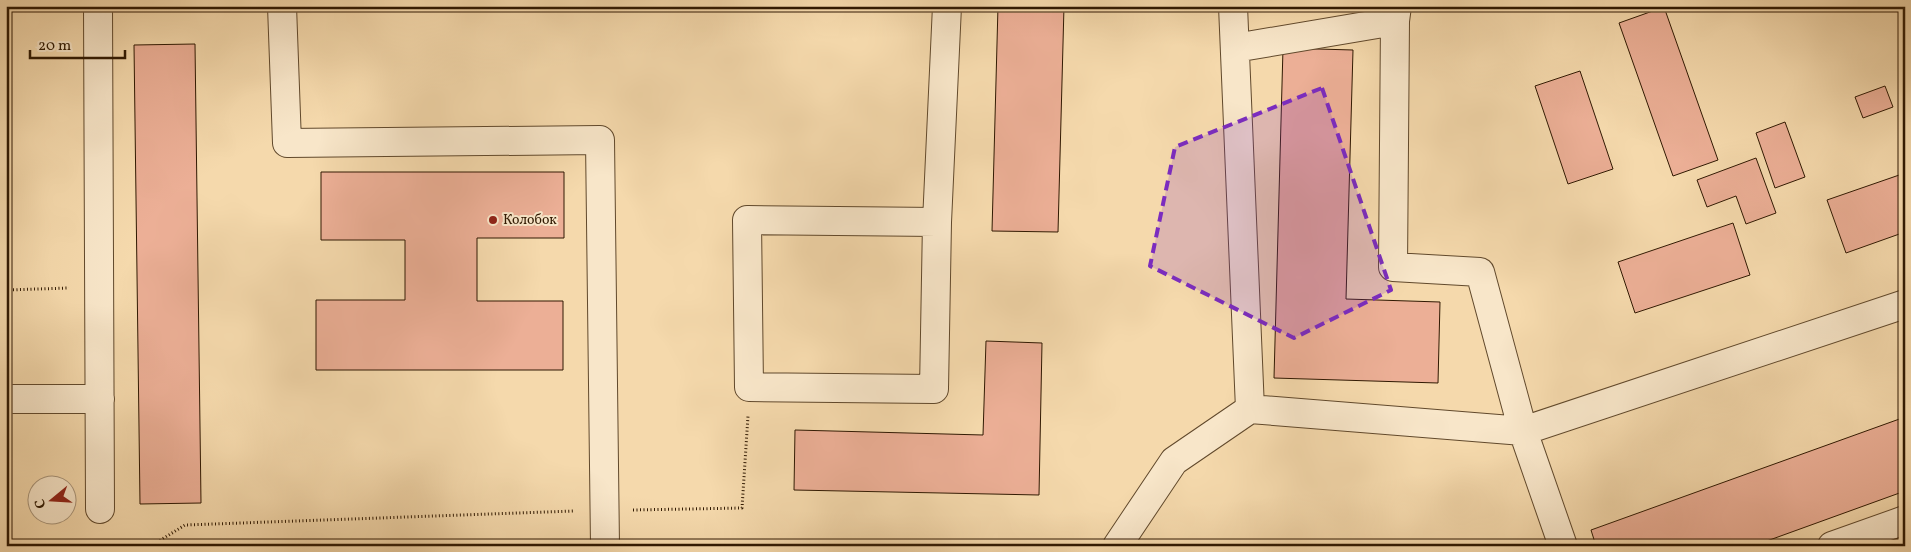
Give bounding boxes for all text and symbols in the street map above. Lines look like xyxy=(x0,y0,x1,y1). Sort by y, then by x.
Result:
scale bar xyxy=(30,28,125,60)
text: 20 m xyxy=(38,36,71,57)
place label: Колобок xyxy=(503,211,557,230)
marker: Колобок xyxy=(487,214,499,226)
north arrow xyxy=(28,474,78,524)
text: С xyxy=(31,496,51,511)

